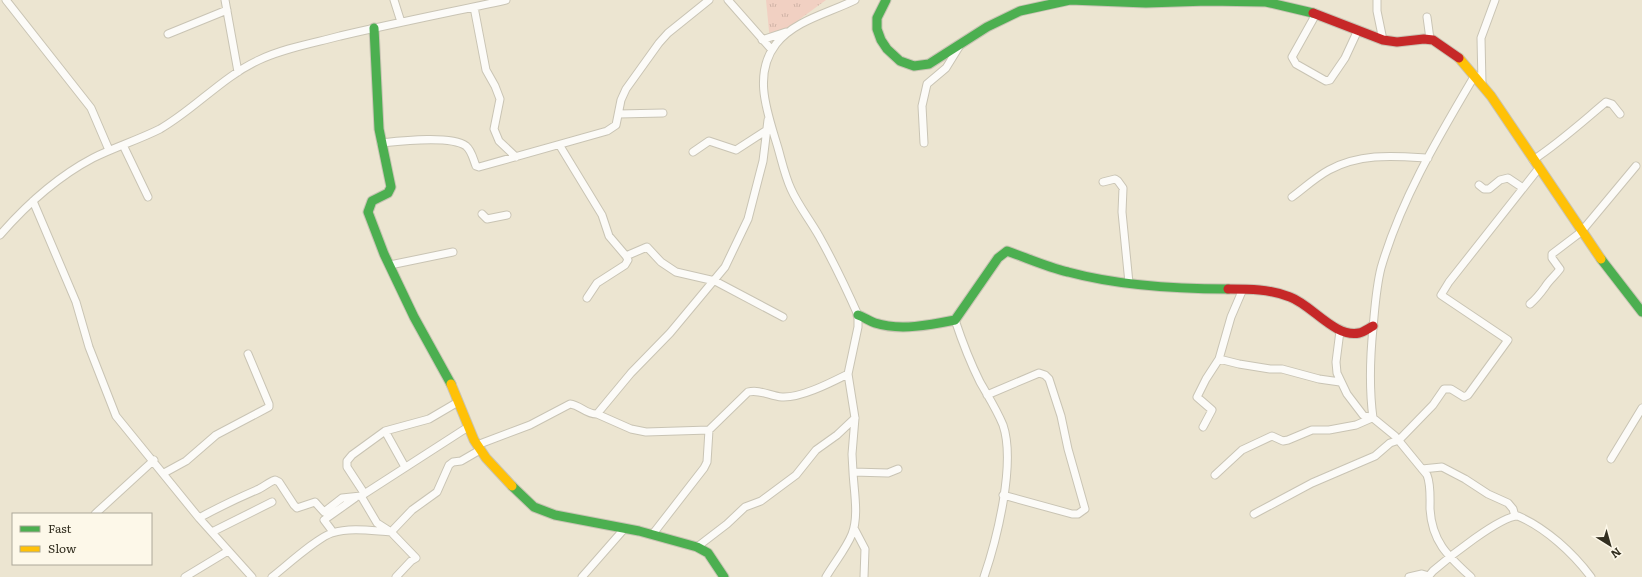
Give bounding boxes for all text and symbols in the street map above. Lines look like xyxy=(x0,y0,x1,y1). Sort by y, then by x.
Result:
legend xyxy=(12,513,152,565)
text: Fast xyxy=(48,519,72,537)
north arrow xyxy=(1590,525,1630,565)
text: Slow xyxy=(48,539,77,557)
text: N xyxy=(1608,545,1625,563)

